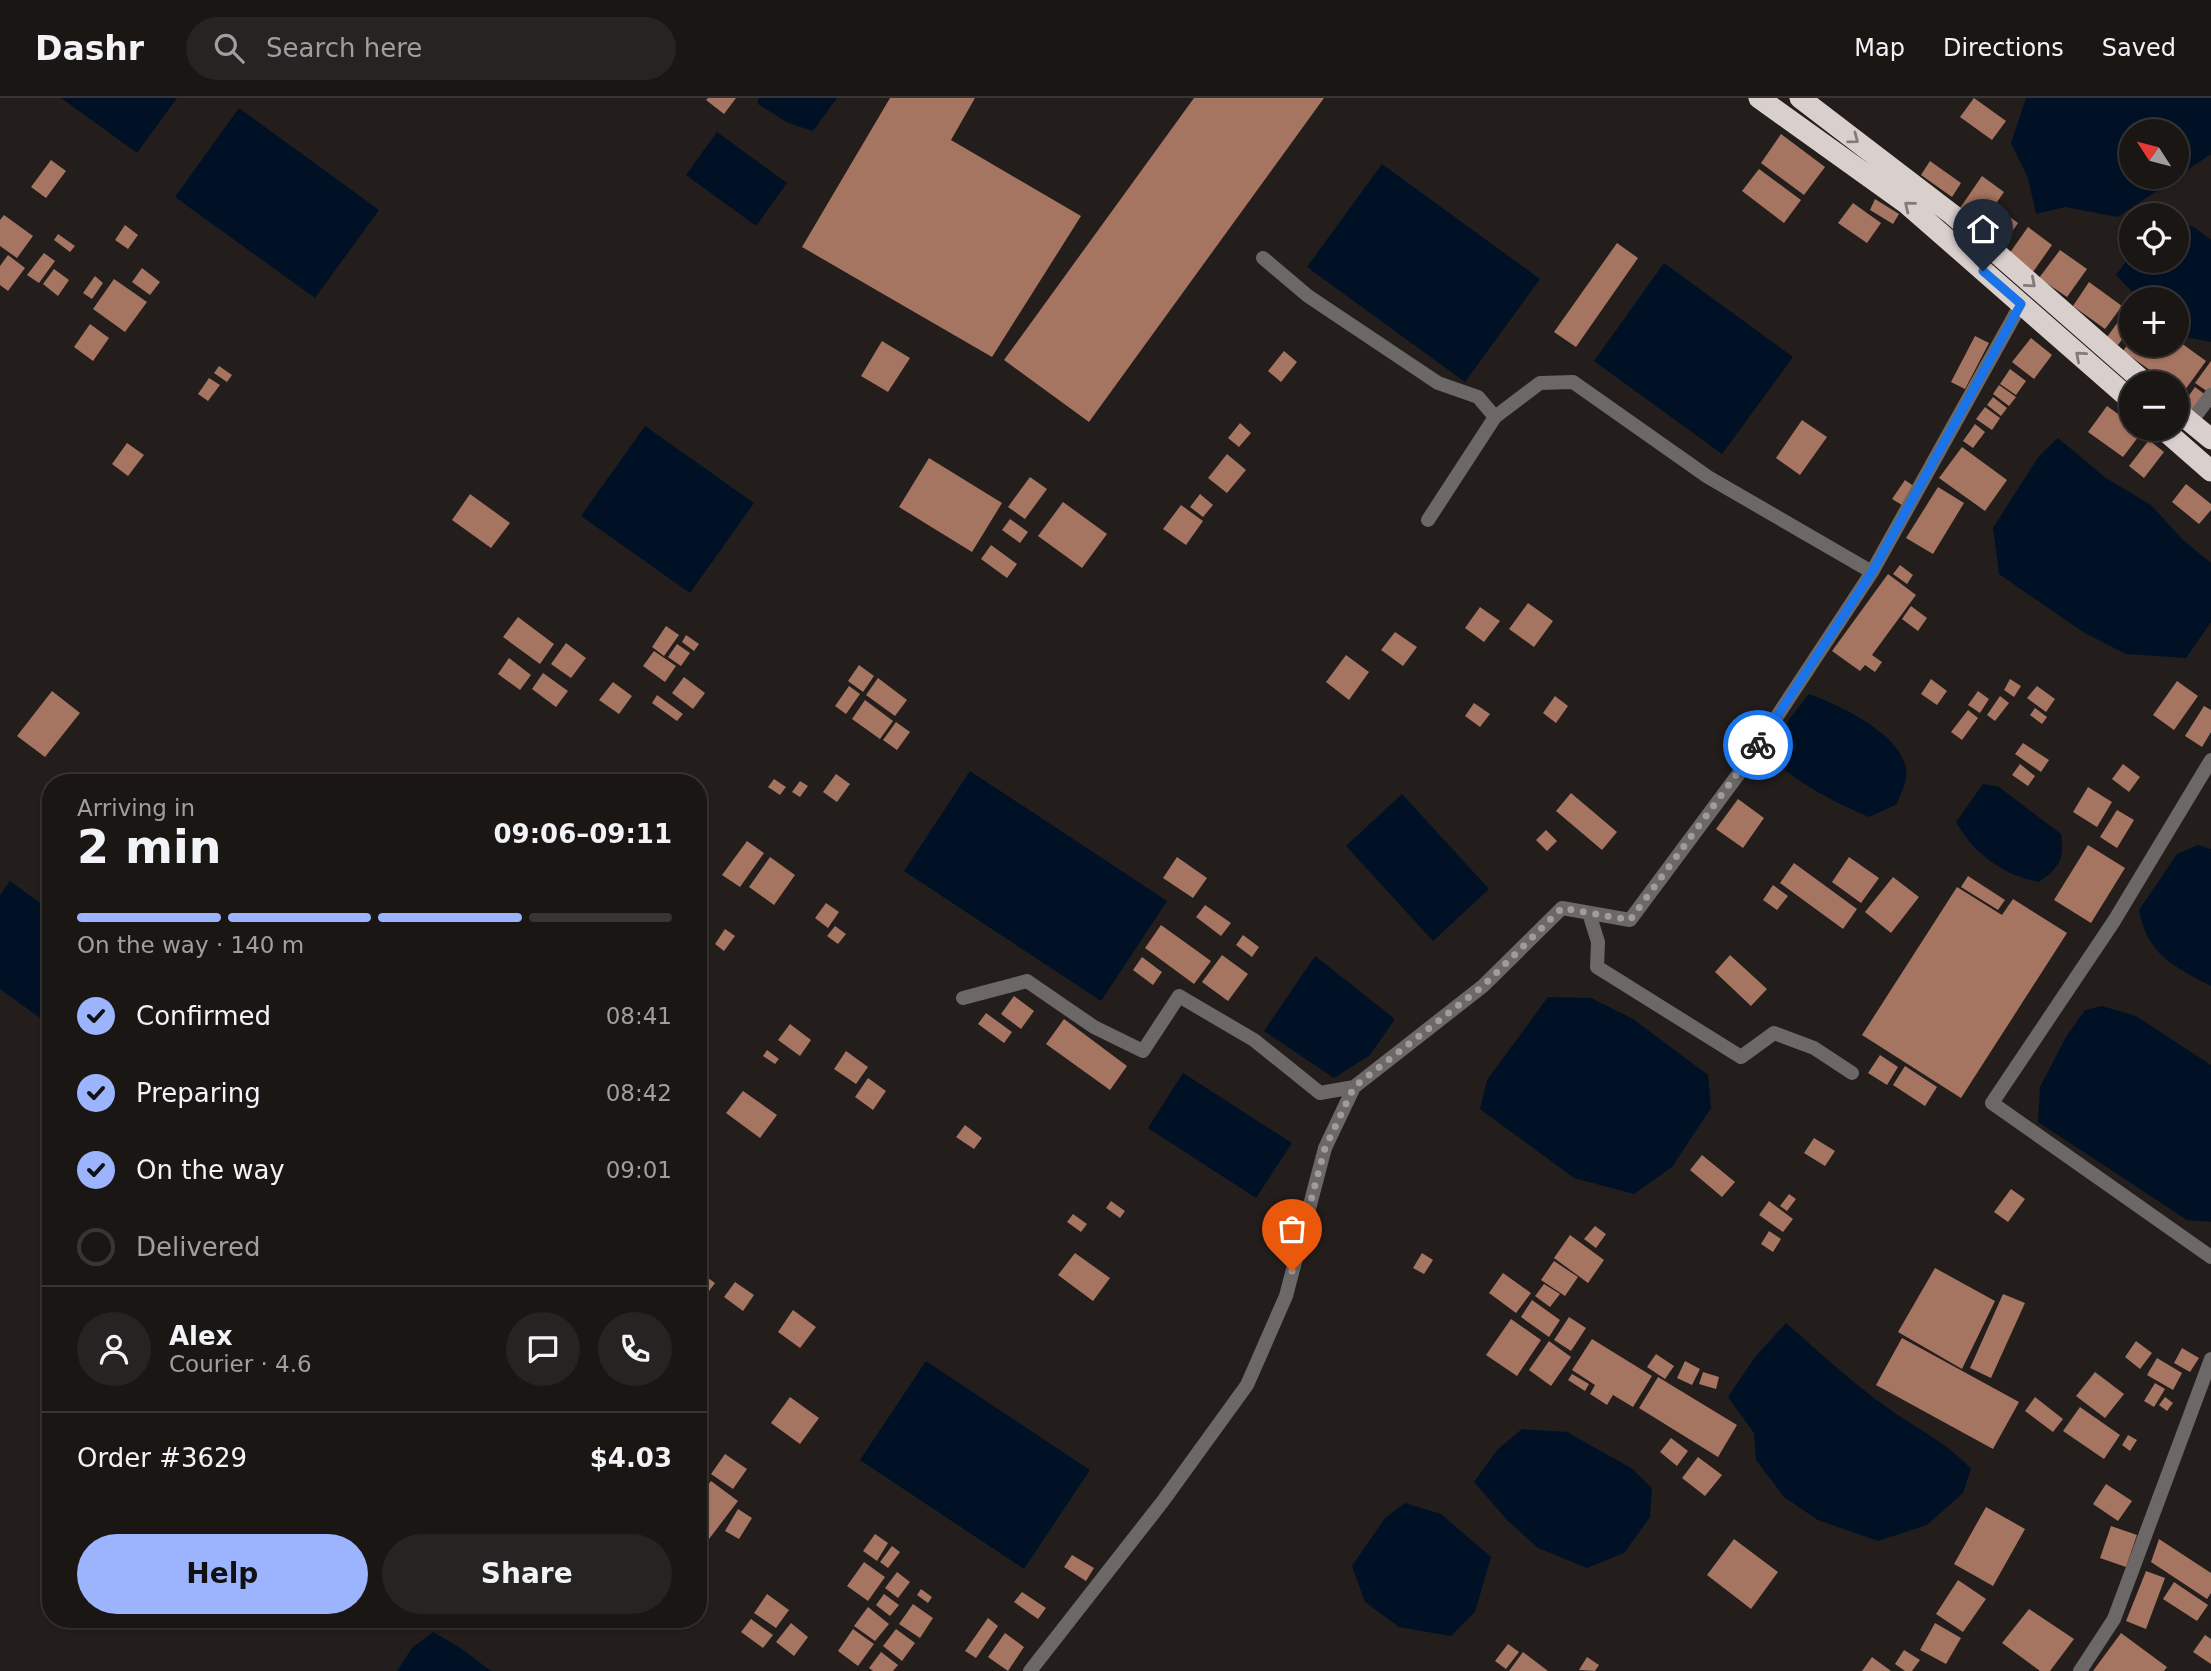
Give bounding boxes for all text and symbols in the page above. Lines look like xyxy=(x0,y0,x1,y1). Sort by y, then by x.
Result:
search box xyxy=(186,17,676,80)
text: Dashr xyxy=(35,29,144,68)
icon: search xyxy=(210,29,248,67)
text: Search here xyxy=(266,33,422,63)
text: Map xyxy=(1854,34,1905,62)
text: Directions xyxy=(1943,34,2064,62)
text: Saved xyxy=(2102,34,2176,62)
north arrow xyxy=(2119,119,2189,189)
map controls xyxy=(2119,119,2189,441)
one-way arrow xyxy=(1847,131,1859,144)
pin xyxy=(1953,199,2013,271)
one-way arrow xyxy=(1904,202,1917,215)
button: locate xyxy=(2119,203,2189,273)
icon: home xyxy=(1964,210,2002,248)
one-way arrow xyxy=(2022,275,2035,287)
button: + xyxy=(2119,287,2189,357)
one-way arrow xyxy=(2075,352,2088,364)
button: − xyxy=(2119,371,2189,441)
courier xyxy=(1723,710,1793,780)
icon: bike xyxy=(1739,726,1777,764)
text: Arriving in xyxy=(77,795,195,821)
text: 09:06–09:11 xyxy=(493,819,672,849)
text: 2 min xyxy=(77,820,221,874)
text: On the way · 140 m xyxy=(77,932,304,958)
icon: check xyxy=(77,997,115,1035)
text: Confirmed xyxy=(136,1001,271,1031)
text: 08:41 xyxy=(606,1003,672,1029)
icon: check xyxy=(77,1074,115,1112)
text: Preparing xyxy=(136,1078,261,1108)
text: 08:42 xyxy=(606,1080,672,1106)
icon: check xyxy=(77,1151,115,1189)
text: On the way xyxy=(136,1155,285,1185)
text: 09:01 xyxy=(606,1157,672,1183)
pin xyxy=(1262,1199,1322,1271)
icon: bag xyxy=(1273,1210,1311,1248)
text: Delivered xyxy=(136,1232,260,1262)
button: person xyxy=(77,1312,151,1386)
button: chat xyxy=(506,1312,580,1386)
button: phone xyxy=(598,1312,672,1386)
text: Alex xyxy=(169,1321,232,1351)
text: Courier · 4.6 xyxy=(169,1351,312,1377)
text: Order #3629 xyxy=(77,1443,247,1473)
text: $4.03 xyxy=(590,1443,672,1473)
button: Help xyxy=(77,1534,368,1614)
button: Share xyxy=(382,1534,672,1614)

